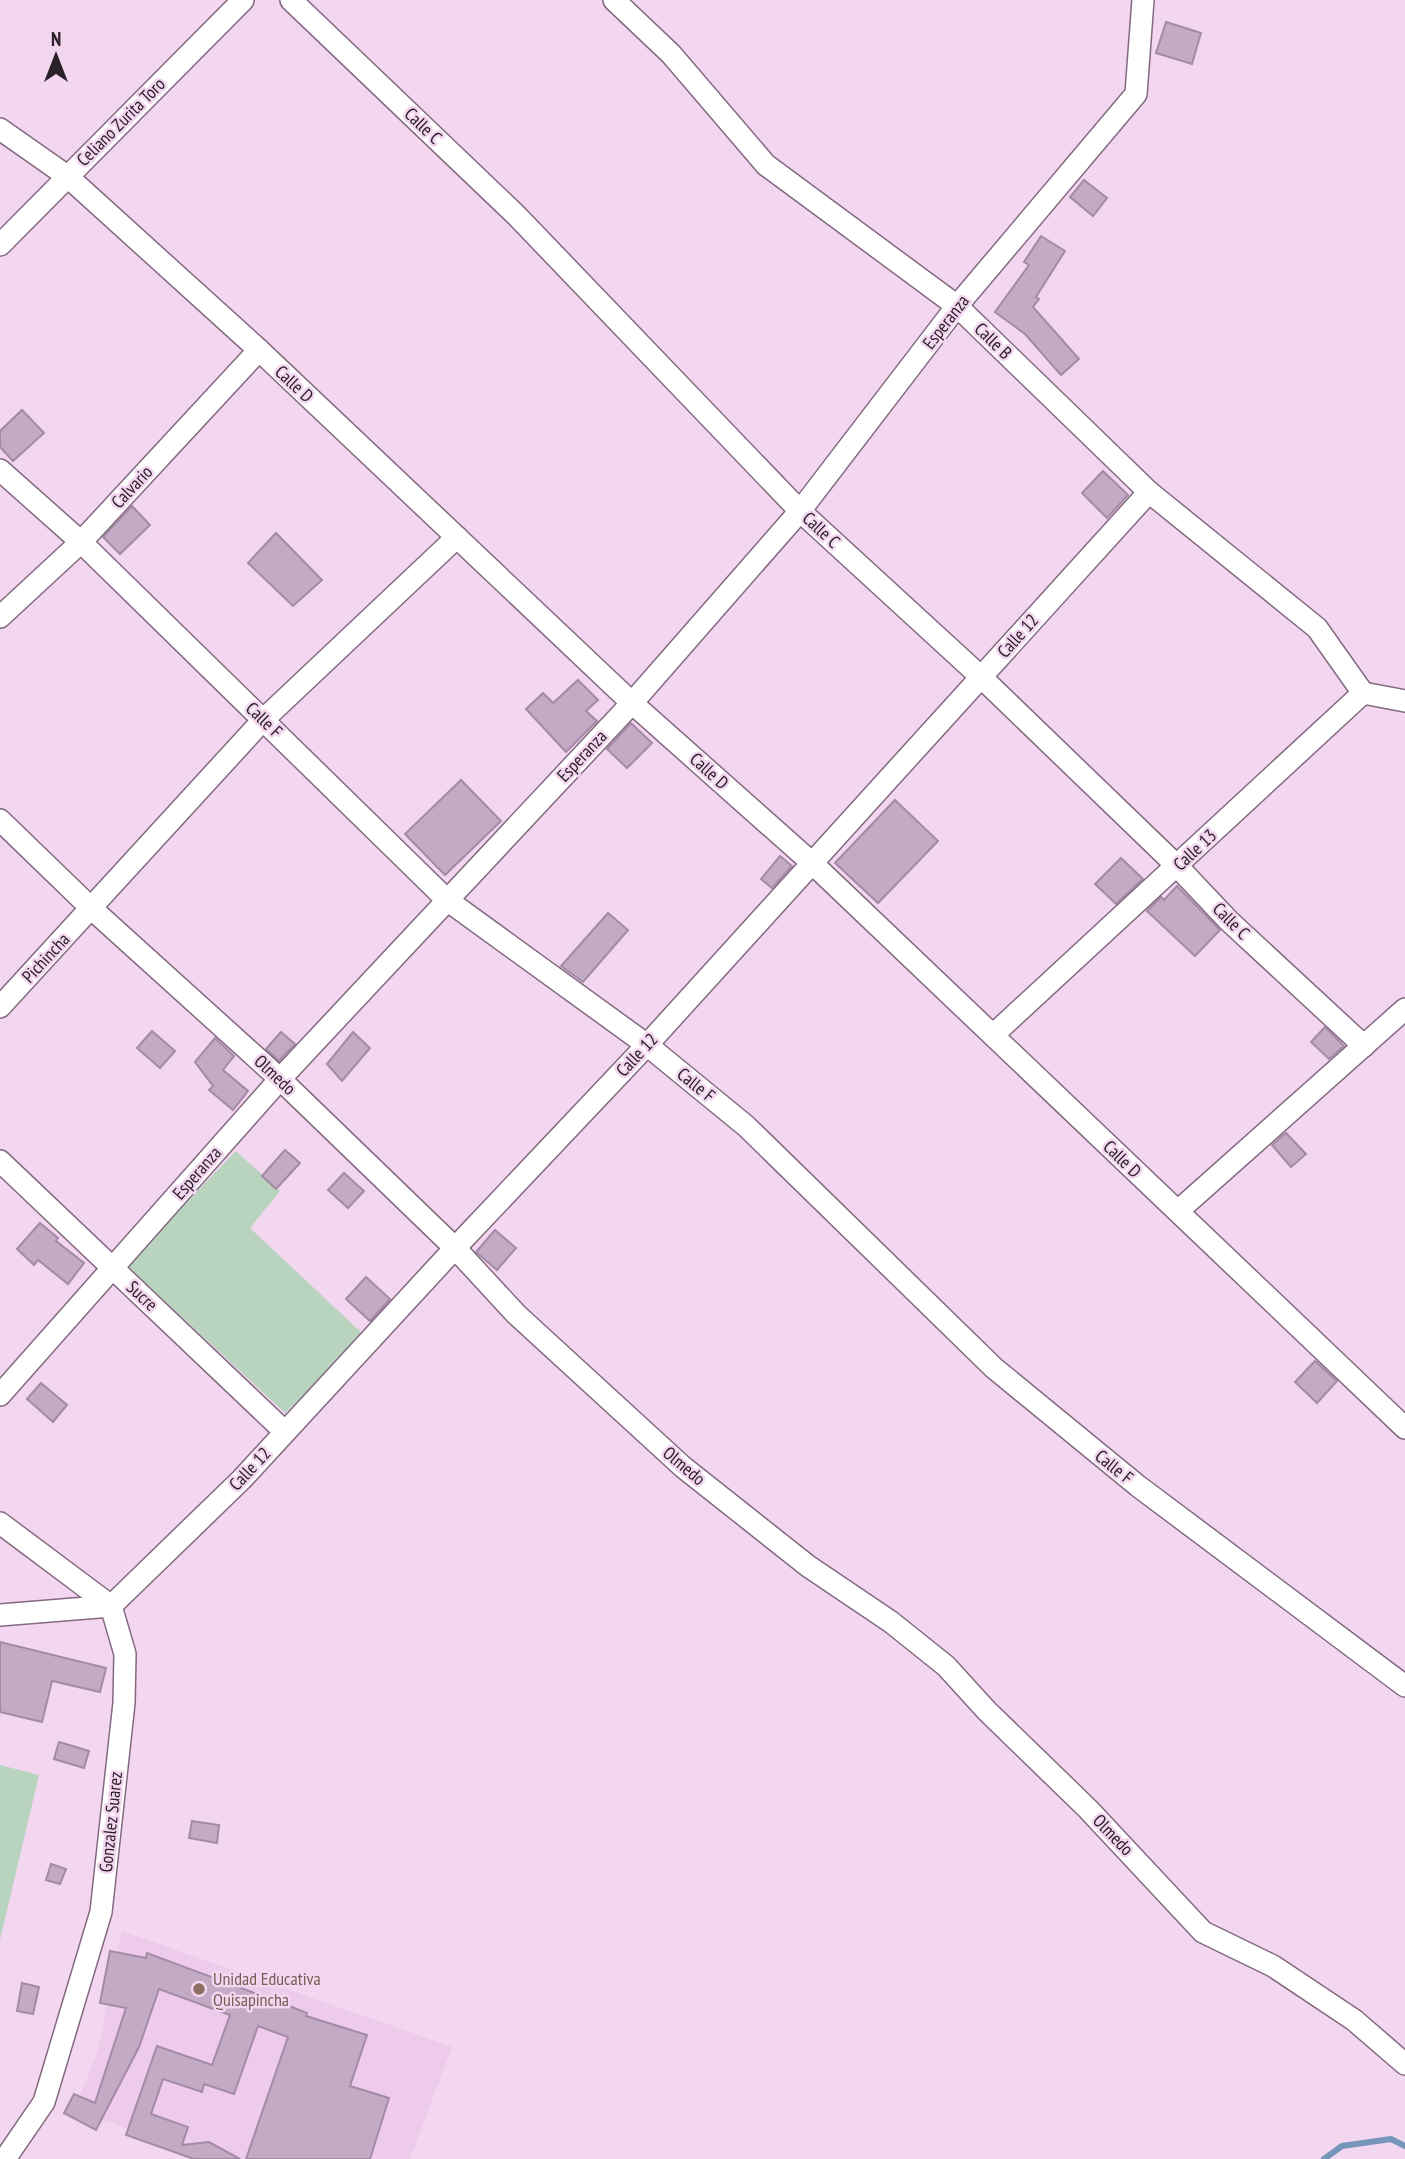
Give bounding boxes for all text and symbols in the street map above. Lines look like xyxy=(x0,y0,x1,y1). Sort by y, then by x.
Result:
north arrow xyxy=(21,21,91,91)
text: N xyxy=(51,27,61,51)
street label: Celiano Zurita Toro xyxy=(71,72,170,171)
street label: Calle C xyxy=(400,102,447,149)
street label: Esperanza xyxy=(917,290,974,354)
street label: Calle B xyxy=(970,317,1017,364)
street label: Calle D xyxy=(270,360,318,407)
street label: Calvario xyxy=(106,460,157,513)
street label: Calle C xyxy=(798,507,845,553)
street label: Calle 12 xyxy=(992,609,1043,662)
street label: Calle F xyxy=(241,697,288,743)
street label: Esperanza xyxy=(552,725,611,786)
street label: Calle D xyxy=(685,747,733,794)
street label: Calle 13 xyxy=(1168,824,1221,875)
street label: Calle C xyxy=(1208,897,1255,944)
street label: Pichincha xyxy=(17,928,74,987)
street label: Calle 12 xyxy=(611,1028,662,1081)
street label: Olmedo xyxy=(250,1050,301,1100)
street label: Calle F xyxy=(673,1062,720,1107)
street label: Calle D xyxy=(1098,1135,1146,1182)
street label: Esperanza xyxy=(167,1141,226,1204)
street label: Sucre xyxy=(122,1276,163,1316)
street label: Olmedo xyxy=(658,1441,711,1490)
street label: Calle 12 xyxy=(224,1442,275,1495)
street label: Calle F xyxy=(1091,1444,1138,1489)
street label: Gonzalez Suarez xyxy=(94,1771,127,1873)
street label: Olmedo xyxy=(1088,1809,1139,1860)
place label: Unidad Educativa Quisapincha xyxy=(213,1967,321,2011)
marker: Unidad Educativa Quisapincha xyxy=(191,1981,207,1997)

